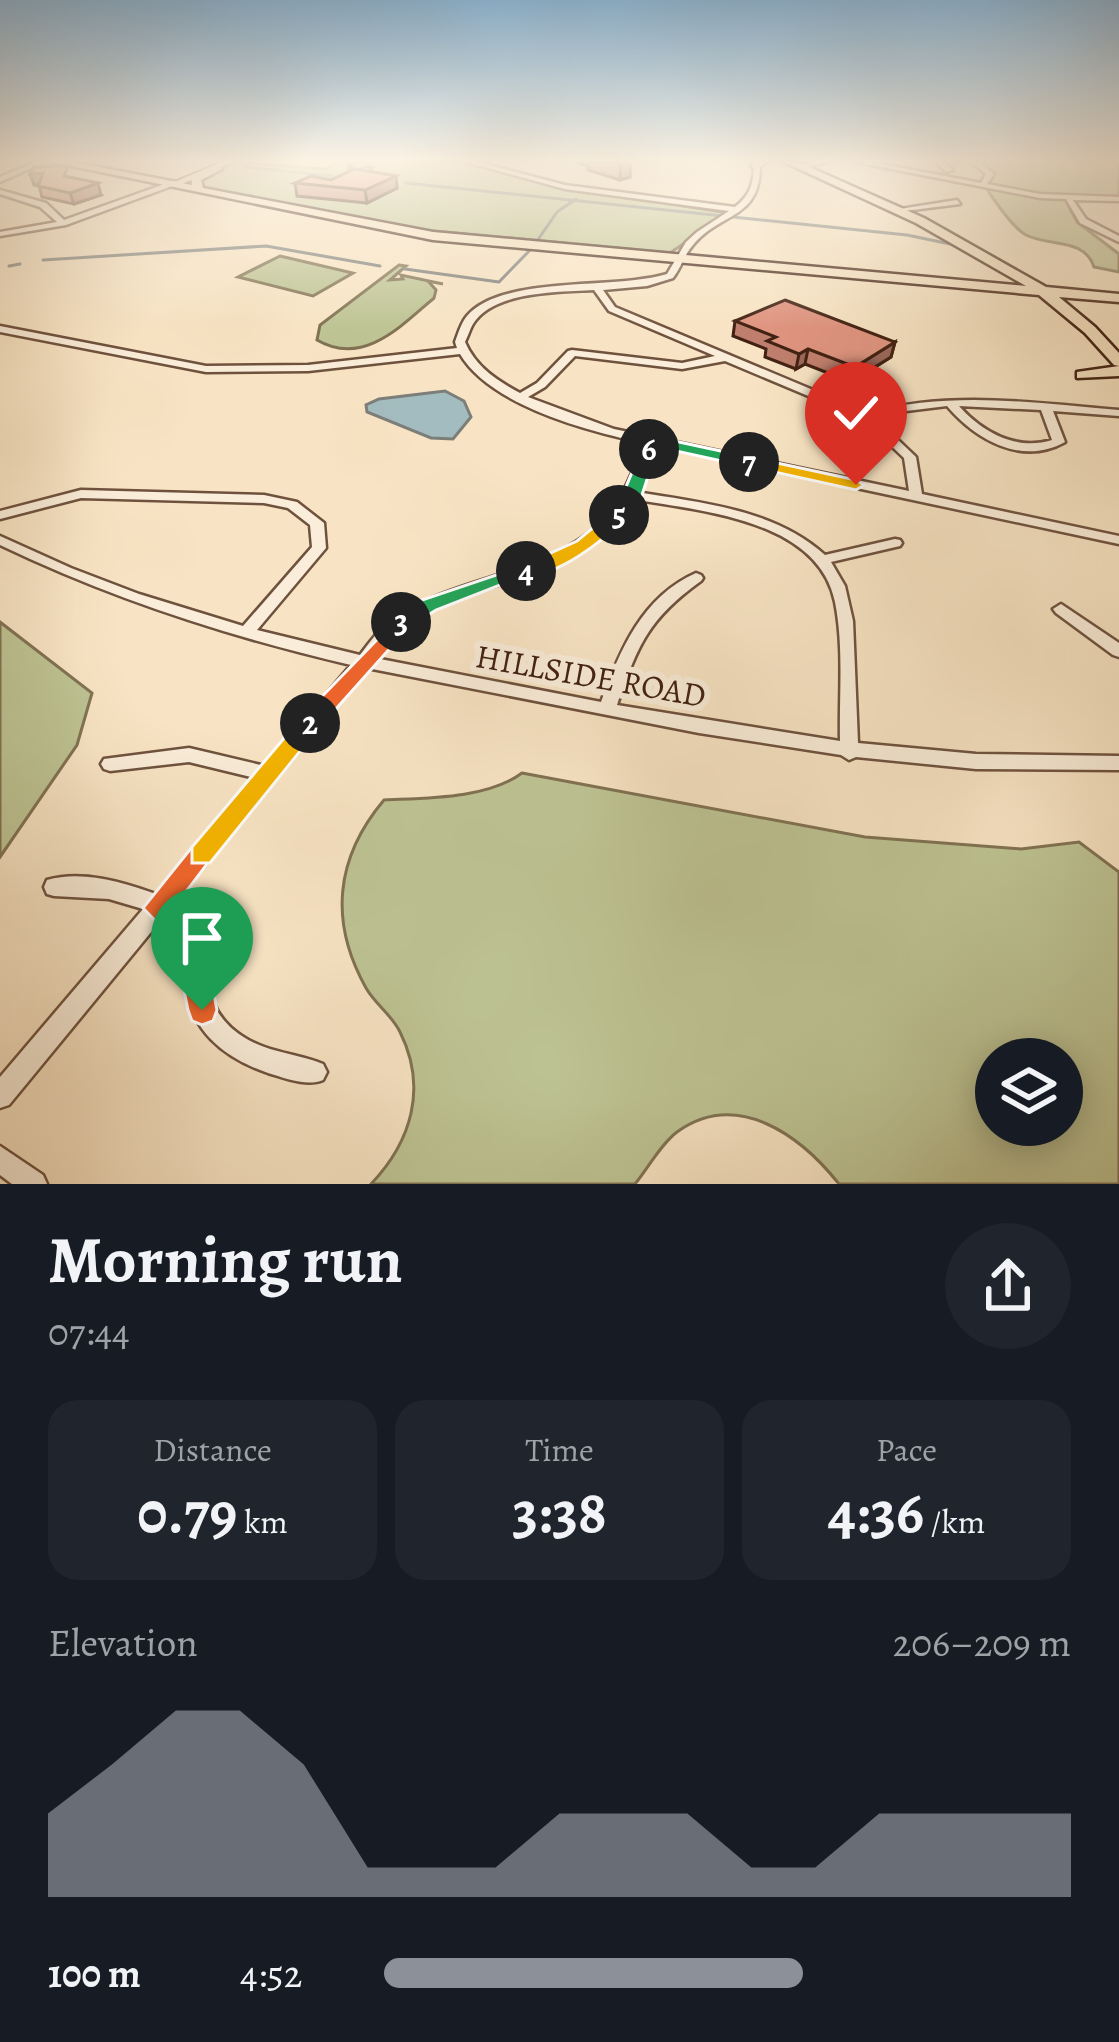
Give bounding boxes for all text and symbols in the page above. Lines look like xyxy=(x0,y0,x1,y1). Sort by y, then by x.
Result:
pin xyxy=(805,362,907,485)
icon: check xyxy=(823,380,889,446)
pin: 6 xyxy=(619,419,679,479)
text: 6 xyxy=(641,426,657,471)
pin: 7 xyxy=(719,432,779,492)
text: 7 xyxy=(742,439,756,484)
pin: 5 xyxy=(589,485,649,545)
text: 5 xyxy=(612,492,626,537)
pin: 4 xyxy=(496,541,556,601)
text: 4 xyxy=(518,548,534,593)
pin: 3 xyxy=(371,592,431,652)
text: 3 xyxy=(394,599,408,644)
street label: HILLSIDE ROAD xyxy=(472,633,710,718)
pin: 2 xyxy=(280,693,340,753)
text: 2 xyxy=(302,700,318,745)
pin xyxy=(151,887,253,1010)
icon: arrive xyxy=(169,905,235,971)
map controls xyxy=(975,1038,1083,1146)
button: layers xyxy=(975,1038,1083,1146)
text: Morning run xyxy=(48,1215,403,1305)
button: share xyxy=(945,1223,1071,1349)
text: 07:44 xyxy=(48,1305,130,1358)
text: Distance xyxy=(153,1427,272,1472)
text: Time xyxy=(525,1427,594,1472)
text: Pace xyxy=(876,1427,937,1472)
text: 0.79 xyxy=(137,1472,237,1554)
text: 3:38 xyxy=(512,1472,607,1554)
text: 4:36 xyxy=(828,1472,924,1554)
text: km xyxy=(237,1499,288,1544)
text: /km xyxy=(924,1499,985,1544)
text: Elevation xyxy=(48,1616,198,1669)
text: 206–209 m xyxy=(893,1616,1071,1669)
text: 100 m xyxy=(48,1947,141,2000)
text: 4:52 xyxy=(240,1947,302,2000)

